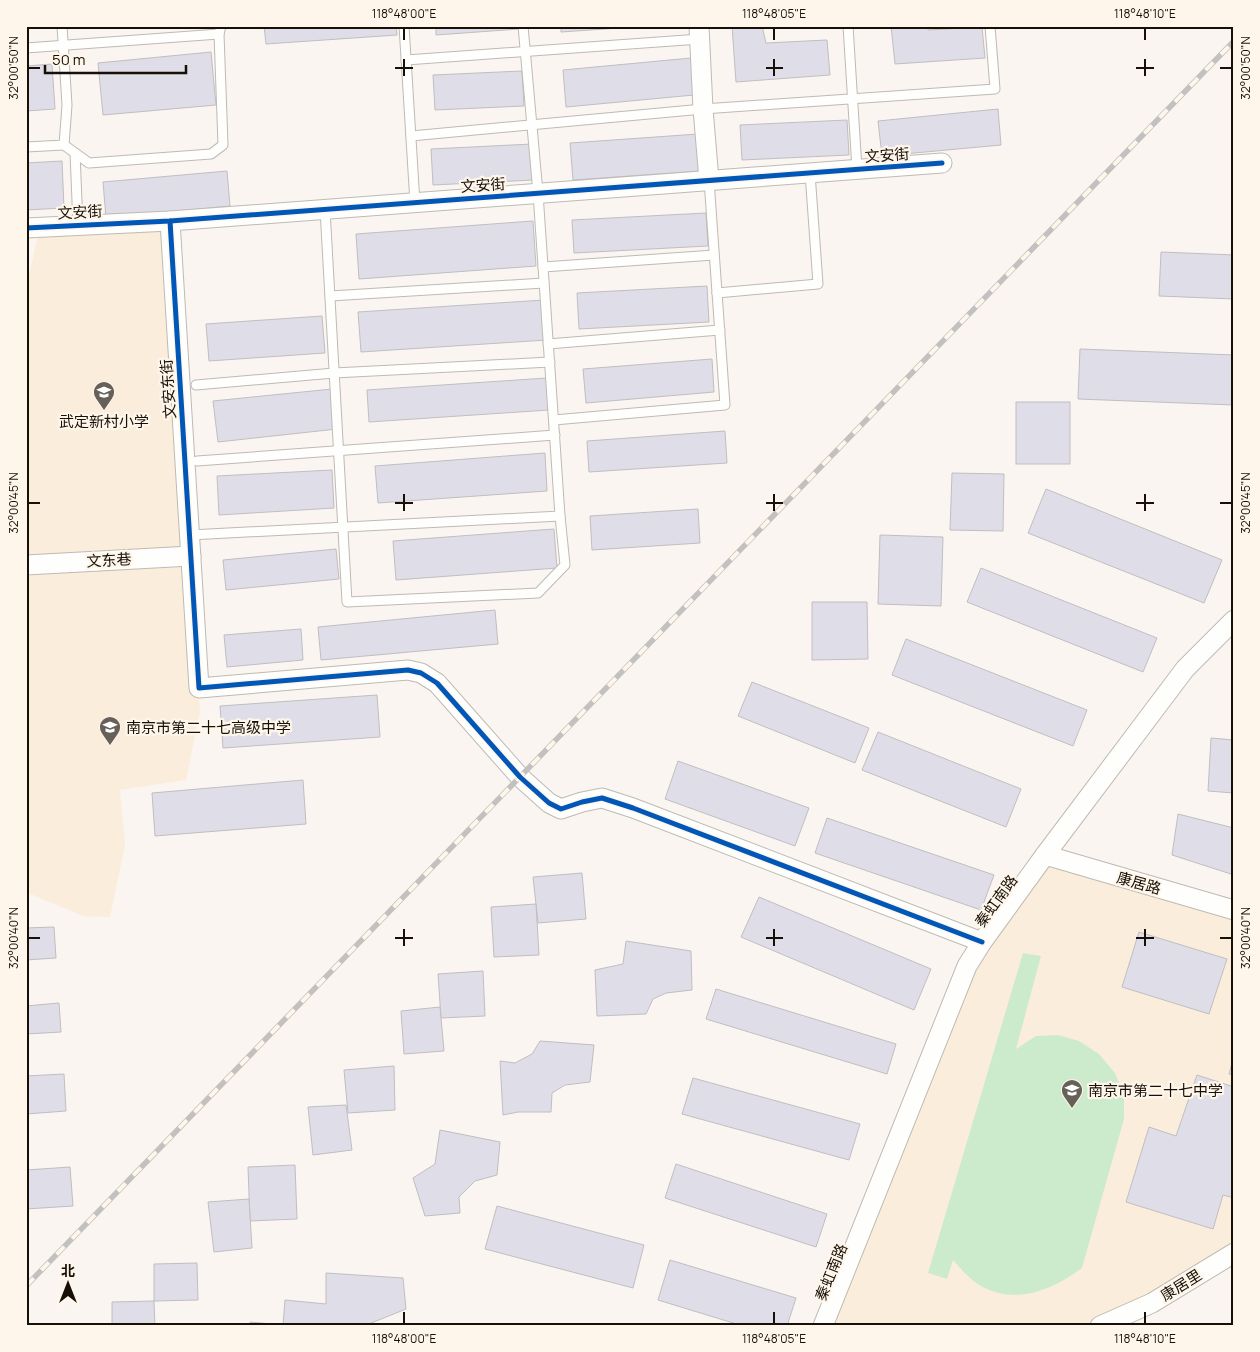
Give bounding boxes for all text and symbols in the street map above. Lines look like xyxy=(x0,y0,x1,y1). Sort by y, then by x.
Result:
text: 118°48'00"E xyxy=(372,5,436,22)
text: 118°48'05"E xyxy=(742,5,806,22)
text: 118°48'10"E xyxy=(1114,5,1176,22)
text: 32°00'50"N xyxy=(5,36,22,100)
text: 32°00'50"N xyxy=(1237,36,1254,100)
scale bar xyxy=(45,42,186,74)
text: 50 m xyxy=(52,49,86,70)
street label: 文安街 xyxy=(864,143,910,167)
street label: 文安街 xyxy=(460,173,506,197)
street label: 文安街 xyxy=(57,200,103,224)
street label: 文安东街 xyxy=(155,358,181,420)
school or university icon: 武定新村小学 xyxy=(92,380,116,411)
place label: 武定新村小学 xyxy=(59,411,149,432)
text: 32°00'45"N xyxy=(5,472,22,534)
text: 32°00'45"N xyxy=(1237,472,1254,534)
street label: 文东巷 xyxy=(86,548,132,572)
school or university icon: 南京市第二十七高级中学 xyxy=(98,715,122,746)
place label: 南京市第二十七高级中学 xyxy=(126,717,291,738)
street label: 康居路 xyxy=(1114,867,1164,899)
street label: 秦虹南路 xyxy=(970,871,1022,931)
text: 32°00'40"N xyxy=(5,907,22,969)
text: 32°00'40"N xyxy=(1237,907,1254,969)
school or university icon: 南京市第二十七中学 xyxy=(1060,1078,1084,1109)
place label: 南京市第二十七中学 xyxy=(1088,1080,1223,1101)
street label: 秦虹南路 xyxy=(810,1240,852,1304)
north arrow xyxy=(42,1260,92,1310)
text: 北 xyxy=(61,1261,75,1280)
street label: 康居里 xyxy=(1156,1264,1206,1306)
text: 118°48'00"E xyxy=(372,1330,436,1347)
text: 118°48'05"E xyxy=(742,1330,806,1347)
text: 118°48'10"E xyxy=(1114,1330,1176,1347)

